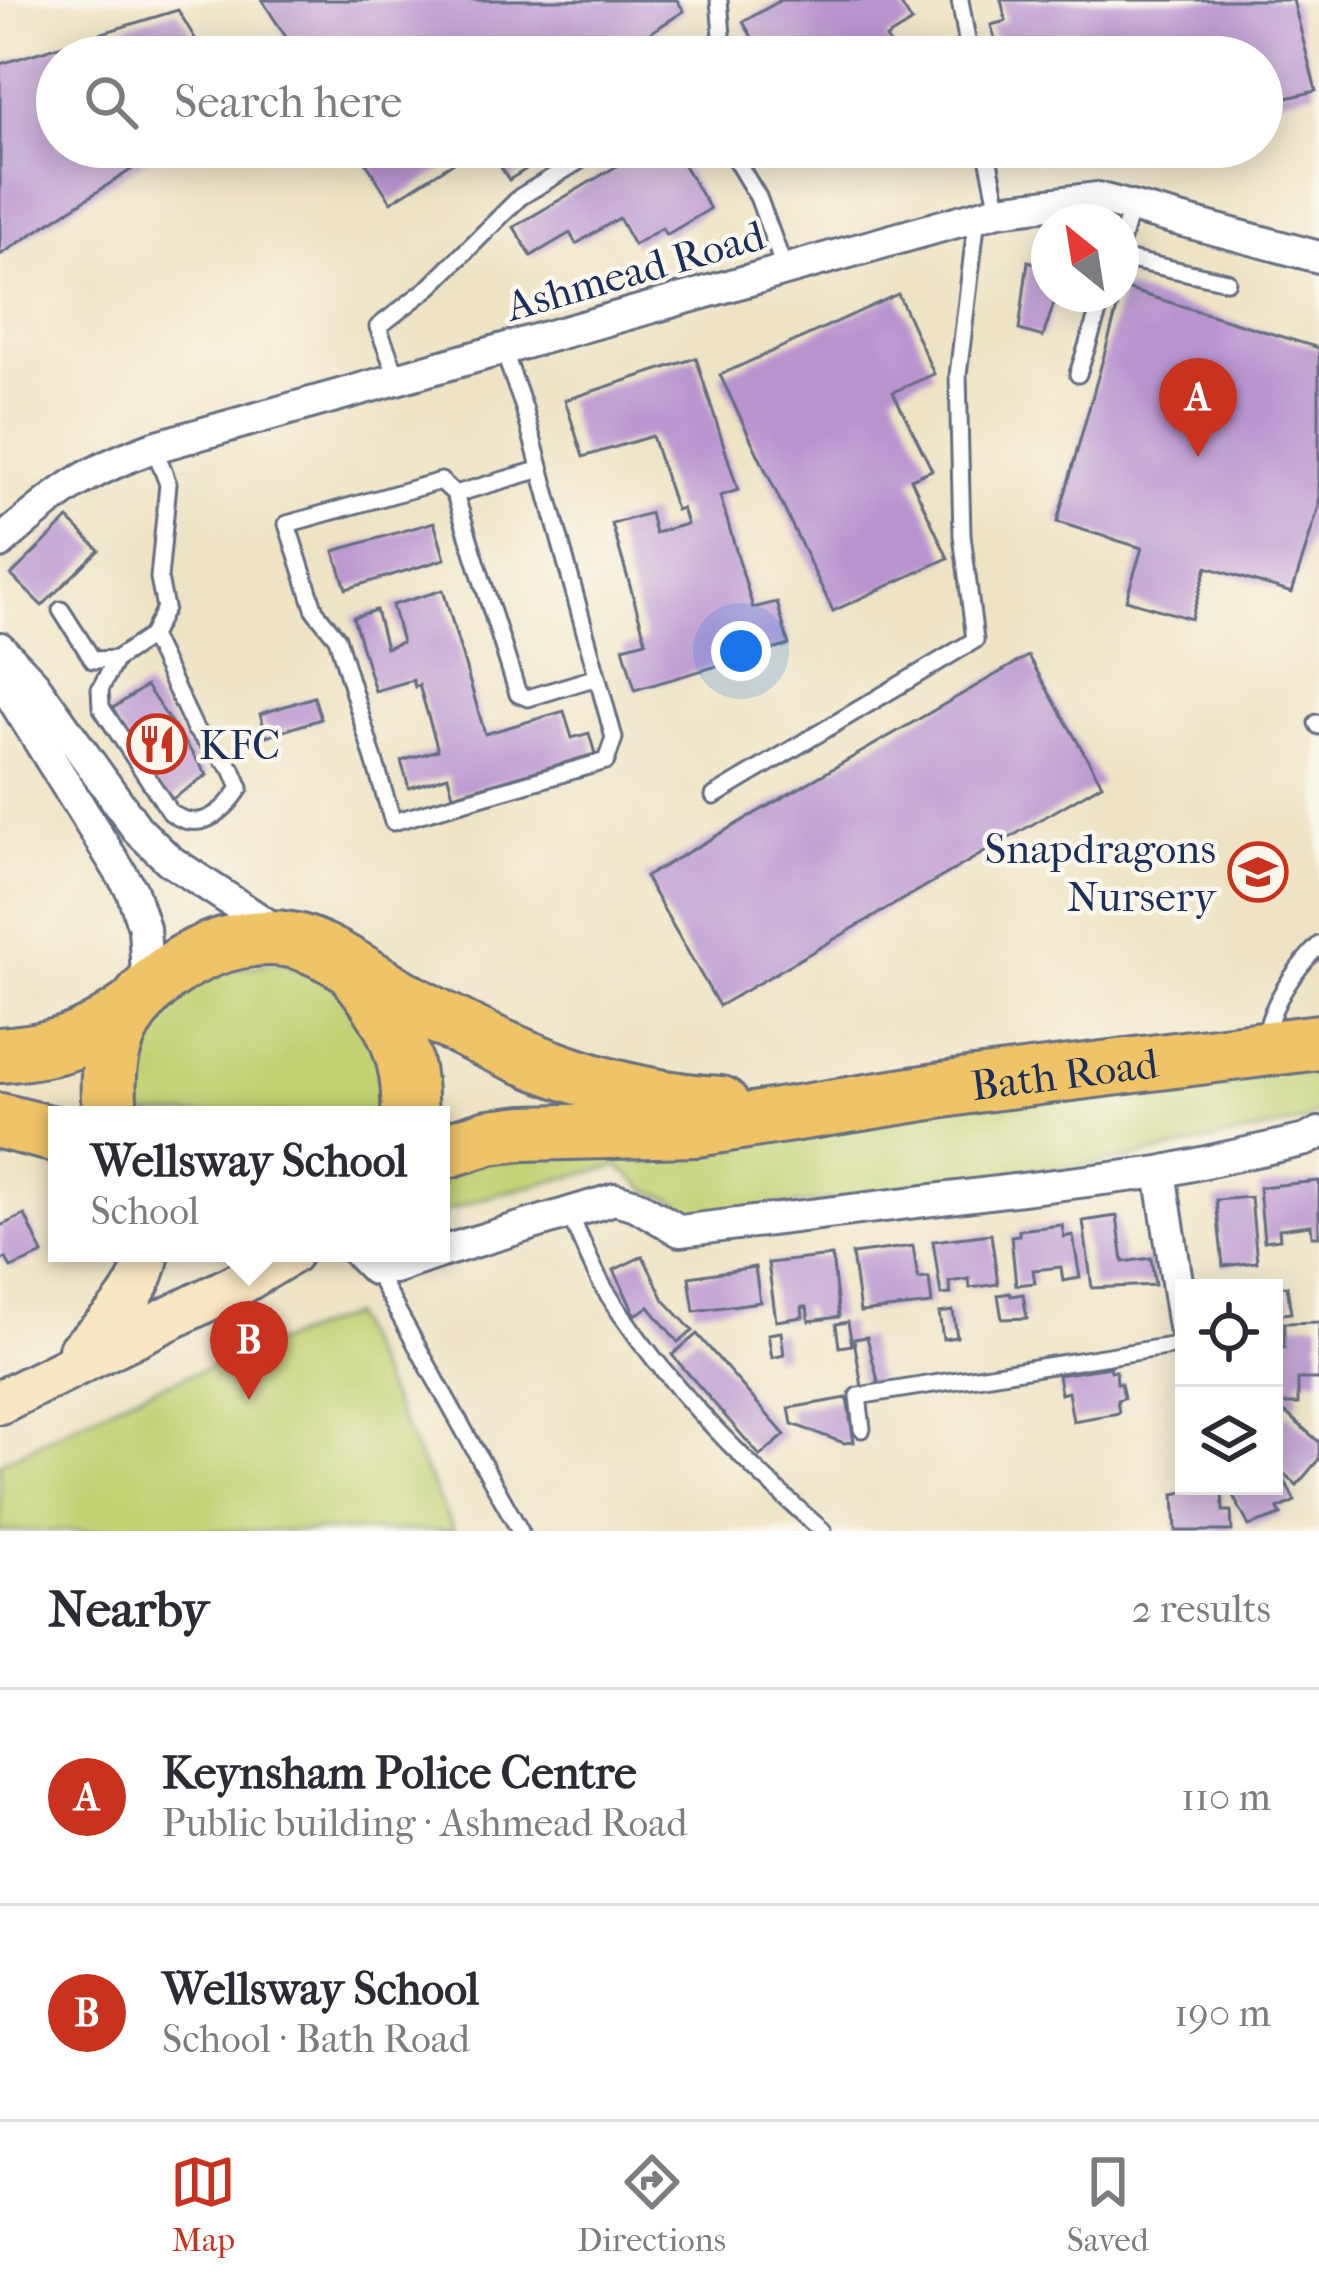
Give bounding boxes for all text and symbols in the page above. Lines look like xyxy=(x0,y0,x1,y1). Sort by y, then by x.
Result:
search box xyxy=(36,36,1283,168)
icon: search xyxy=(78,69,144,135)
text: Search here xyxy=(174,76,402,129)
north arrow xyxy=(1031,204,1139,312)
street label: Ashmead Road xyxy=(499,211,771,332)
pin: A xyxy=(1159,358,1237,457)
your location xyxy=(711,621,771,681)
restaurant icon: KFC xyxy=(126,713,188,775)
place label: KFC xyxy=(199,721,280,770)
place label: Snapdragons Nursery xyxy=(985,825,1218,922)
school or university icon: Snapdragons Nursery xyxy=(1227,841,1289,903)
street label: Bath Road xyxy=(968,1039,1162,1111)
popup xyxy=(48,1106,450,1262)
text: Wellsway School xyxy=(90,1135,408,1188)
text: School xyxy=(90,1188,199,1234)
map controls xyxy=(1175,1279,1283,1495)
button: locate xyxy=(1175,1279,1283,1387)
pin: B xyxy=(210,1301,288,1400)
button: layers xyxy=(1175,1387,1283,1495)
text: Nearby xyxy=(48,1579,209,1639)
text: 2 results xyxy=(1132,1586,1271,1632)
text: Keynsham Police Centre xyxy=(162,1747,636,1800)
text: A xyxy=(74,1774,100,1820)
text: 110 m xyxy=(1181,1774,1271,1820)
text: Public building · Ashmead Road xyxy=(162,1800,688,1846)
text: Wellsway School xyxy=(162,1963,479,2016)
text: B xyxy=(74,1990,100,2036)
text: 190 m xyxy=(1174,1990,1271,2036)
text: School · Bath Road xyxy=(162,2016,470,2062)
tab: Map xyxy=(170,2149,236,2260)
tab: Directions xyxy=(577,2149,726,2260)
tab: Saved xyxy=(1067,2149,1149,2260)

